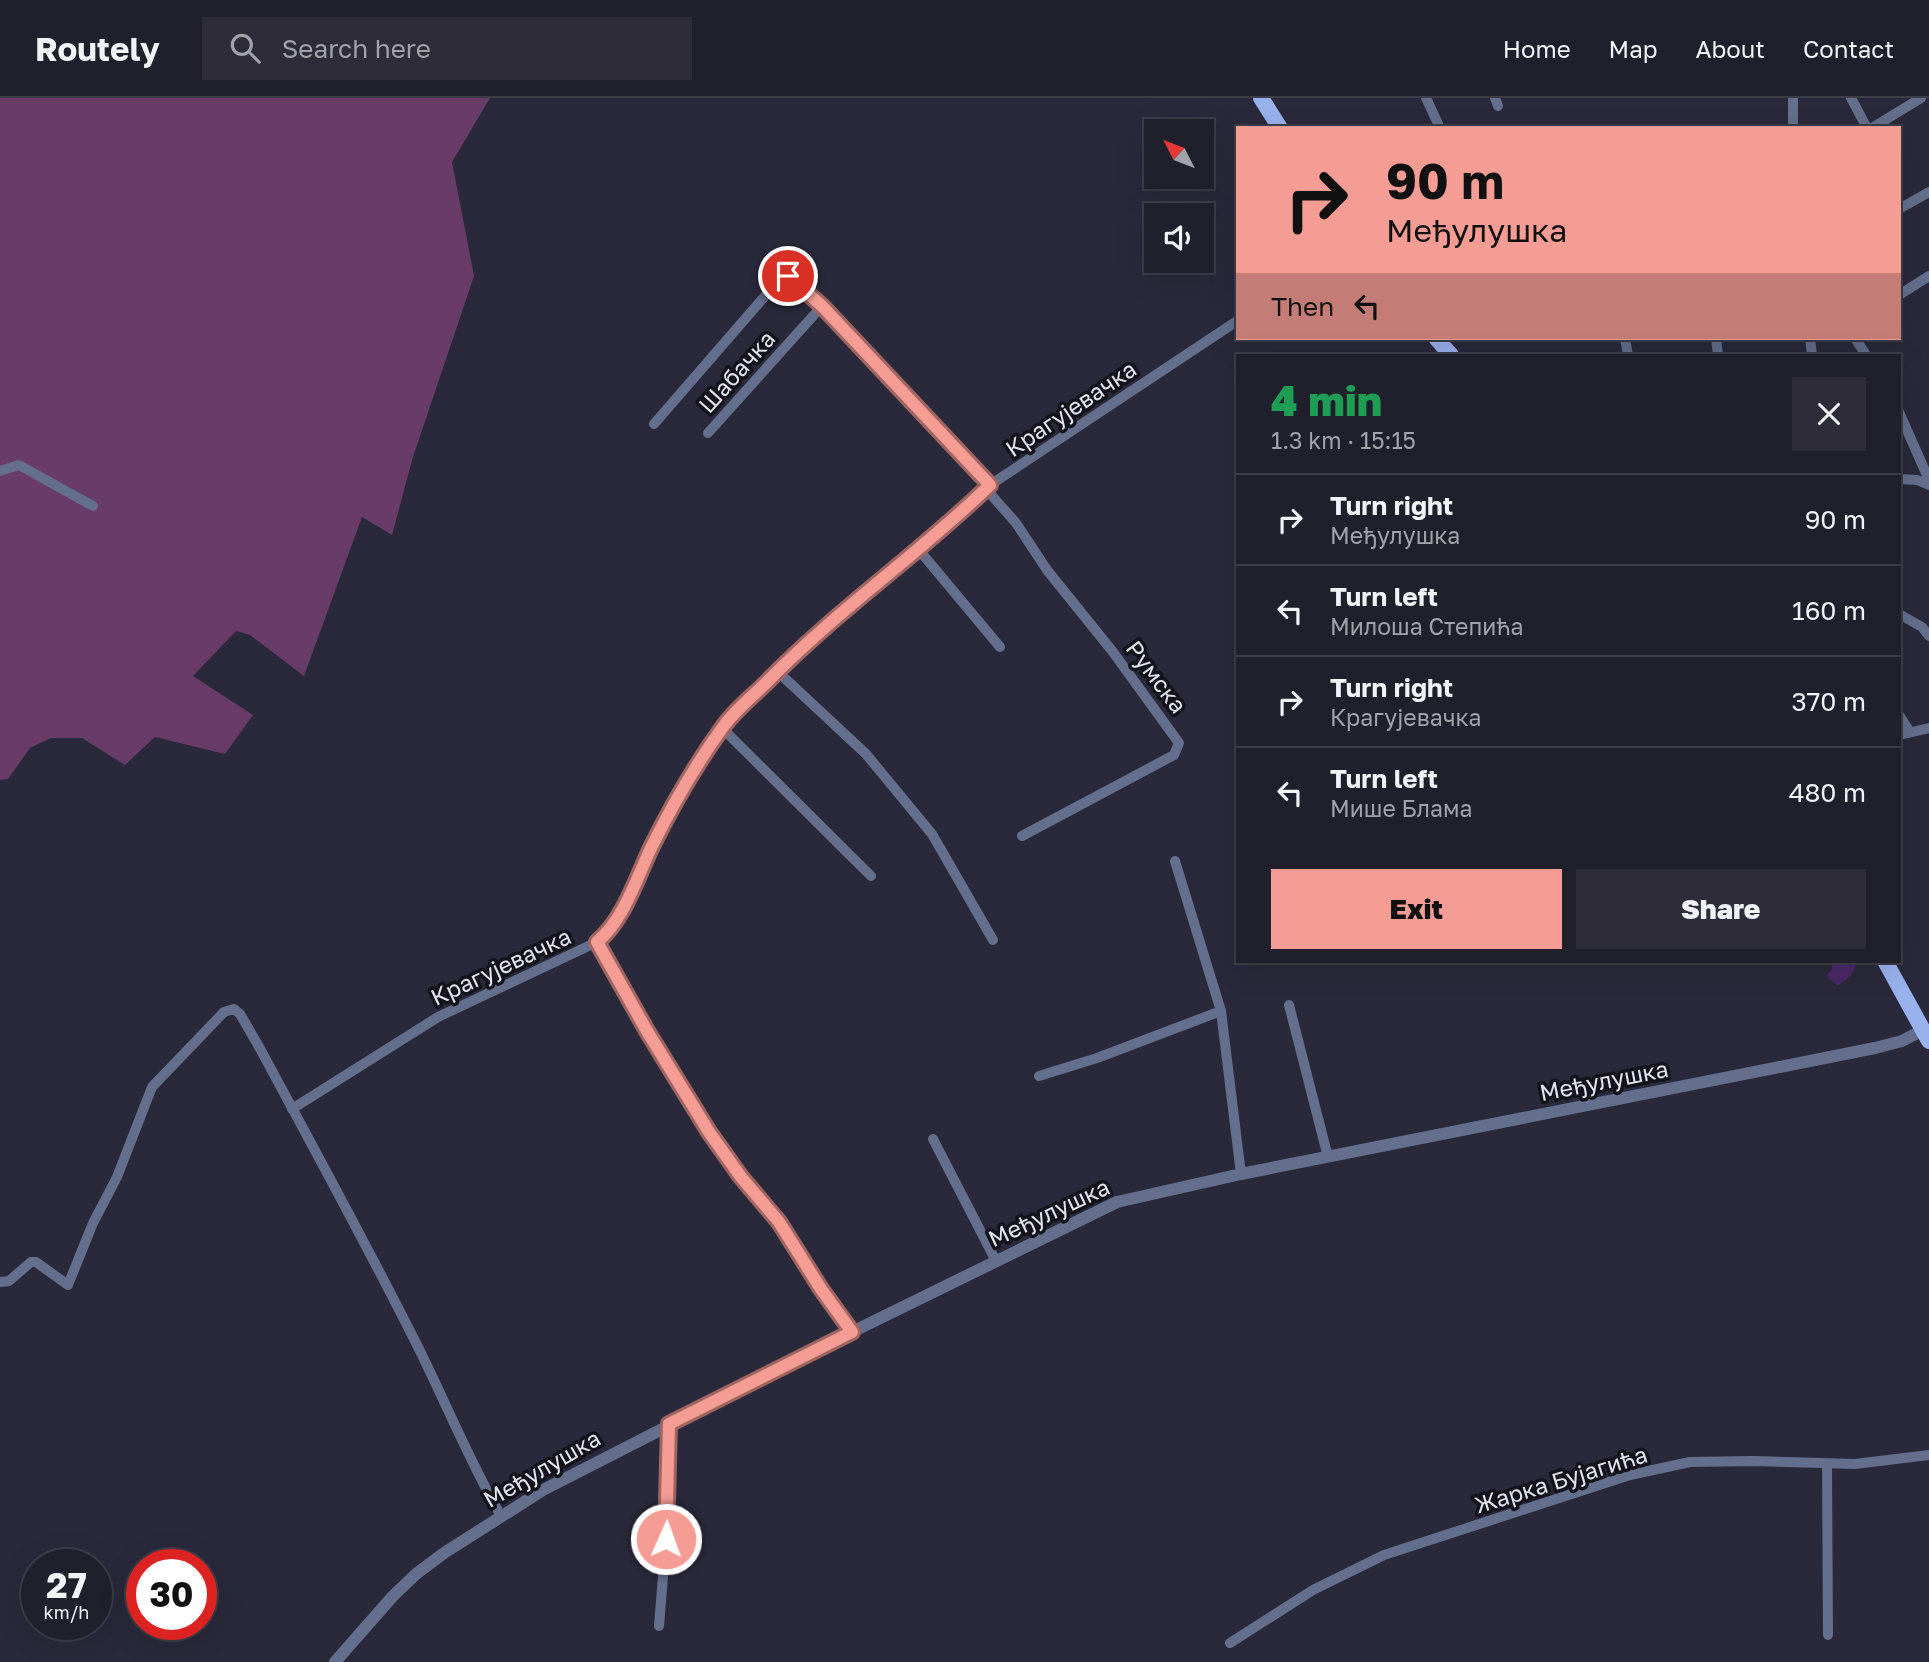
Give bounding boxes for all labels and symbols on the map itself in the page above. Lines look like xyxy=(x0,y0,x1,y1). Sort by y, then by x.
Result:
north arrow xyxy=(1144,119,1214,189)
pin xyxy=(758,246,818,306)
street label: Шабачка xyxy=(692,325,780,418)
street label: Крагујевачка xyxy=(1000,354,1141,462)
street label: Румска xyxy=(1120,635,1193,718)
street label: Крагујевачка xyxy=(426,921,575,1011)
street label: Међулушка xyxy=(1537,1054,1670,1106)
street label: Међулушка xyxy=(984,1172,1114,1252)
street label: Међулушка xyxy=(478,1423,605,1513)
street label: Жарка Бујагића xyxy=(1471,1439,1651,1519)
position arrow xyxy=(629,1502,703,1576)
speed limit sign: 30 xyxy=(126,1549,217,1640)

